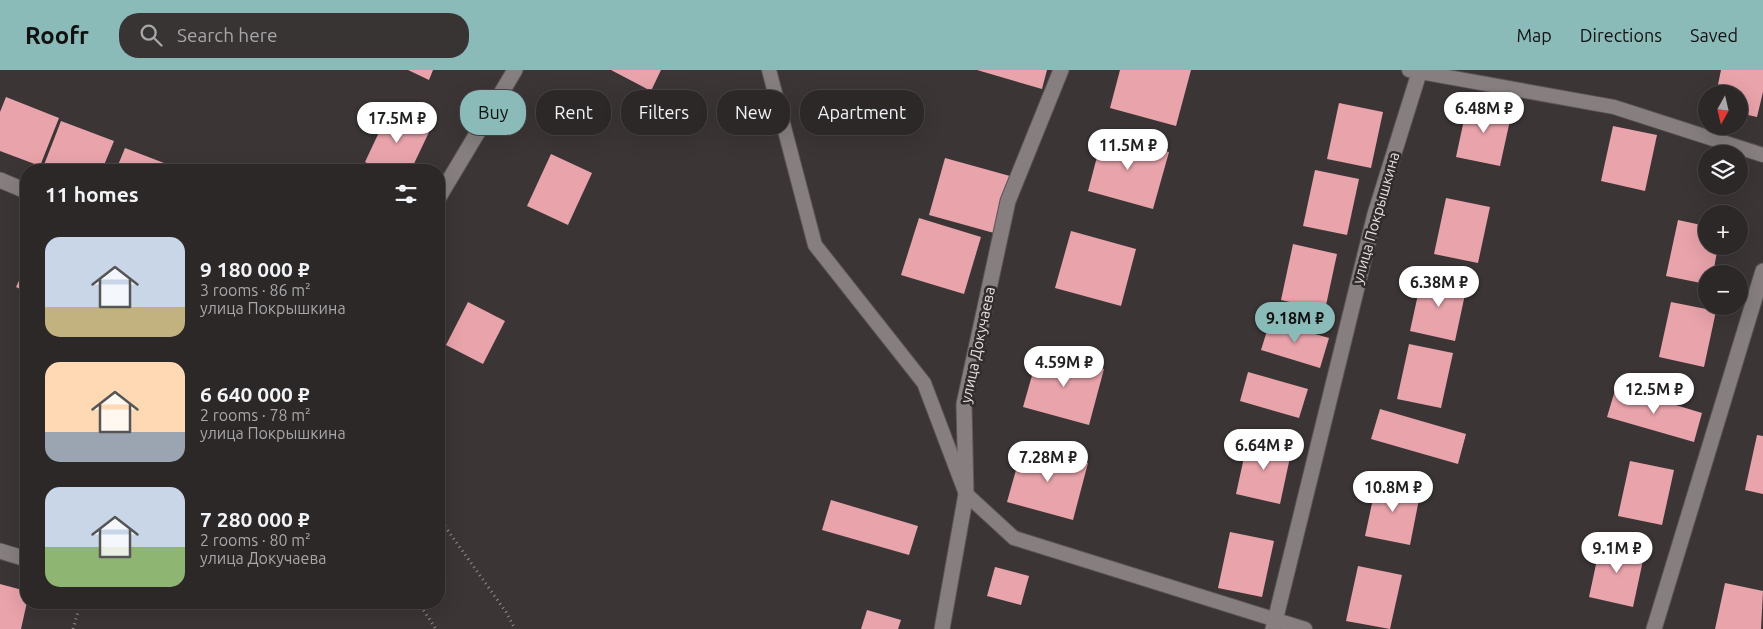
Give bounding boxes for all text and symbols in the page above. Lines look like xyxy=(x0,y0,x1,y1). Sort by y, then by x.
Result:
search box xyxy=(119,13,469,58)
icon: search xyxy=(137,21,165,49)
text: Roofr xyxy=(25,22,89,49)
text: Search here xyxy=(177,24,277,46)
text: Map xyxy=(1516,25,1552,45)
text: Directions xyxy=(1580,25,1662,45)
text: Saved xyxy=(1690,25,1738,45)
north arrow xyxy=(1698,85,1748,135)
map controls xyxy=(1698,85,1748,315)
chip: Buy xyxy=(460,90,526,135)
chip: Rent xyxy=(536,90,611,135)
chip: Filters xyxy=(621,90,707,135)
chip: New xyxy=(717,90,790,135)
chip: Apartment xyxy=(800,90,924,135)
pin: 6.48M ₽ xyxy=(1438,92,1530,134)
text: 6.48M ₽ xyxy=(1455,99,1513,117)
pin: 17.5M ₽ xyxy=(351,102,443,144)
text: 17.5M ₽ xyxy=(368,109,426,127)
pin: 11.5M ₽ xyxy=(1082,128,1174,171)
text: 11.5M ₽ xyxy=(1099,136,1157,154)
button: layers xyxy=(1698,145,1748,195)
street label: улица Покрышкина xyxy=(1349,150,1403,286)
icon: filters xyxy=(392,180,420,208)
text: 11 homes xyxy=(45,182,139,206)
button: + xyxy=(1698,205,1748,255)
icon: home xyxy=(85,257,145,317)
text: 9 180 000 ₽ xyxy=(200,257,310,281)
button: − xyxy=(1698,265,1748,315)
pin: 6.38M ₽ xyxy=(1393,266,1485,308)
text: 6.38M ₽ xyxy=(1410,273,1468,291)
text: 3 rooms · 86 m² xyxy=(200,281,311,299)
street label: улица Докучаева xyxy=(957,285,998,405)
text: улица Покрышкина xyxy=(200,299,346,317)
pin: 9.18M ₽ xyxy=(1249,302,1341,344)
text: 9.18M ₽ xyxy=(1266,309,1324,327)
pin: 4.59M ₽ xyxy=(1018,346,1110,388)
text: 4.59M ₽ xyxy=(1035,353,1093,371)
pin: 12.5M ₽ xyxy=(1608,372,1700,415)
text: 12.5M ₽ xyxy=(1625,380,1683,398)
icon: home xyxy=(85,382,145,442)
text: 6 640 000 ₽ xyxy=(200,382,310,406)
text: 2 rooms · 78 m² xyxy=(200,406,311,424)
text: улица Покрышкина xyxy=(200,424,346,442)
pin: 6.64M ₽ xyxy=(1218,428,1310,471)
text: 6.64M ₽ xyxy=(1235,436,1293,454)
pin: 7.28M ₽ xyxy=(1002,440,1094,483)
text: 7.28M ₽ xyxy=(1019,448,1077,466)
pin: 10.8M ₽ xyxy=(1347,470,1439,513)
text: 10.8M ₽ xyxy=(1364,478,1422,496)
icon: home xyxy=(85,507,145,567)
text: 7 280 000 ₽ xyxy=(200,507,310,531)
text: 2 rooms · 80 m² xyxy=(200,531,311,549)
pin: 9.1M ₽ xyxy=(1576,532,1658,574)
text: 9.1M ₽ xyxy=(1592,539,1642,557)
text: улица Докучаева xyxy=(200,549,326,567)

